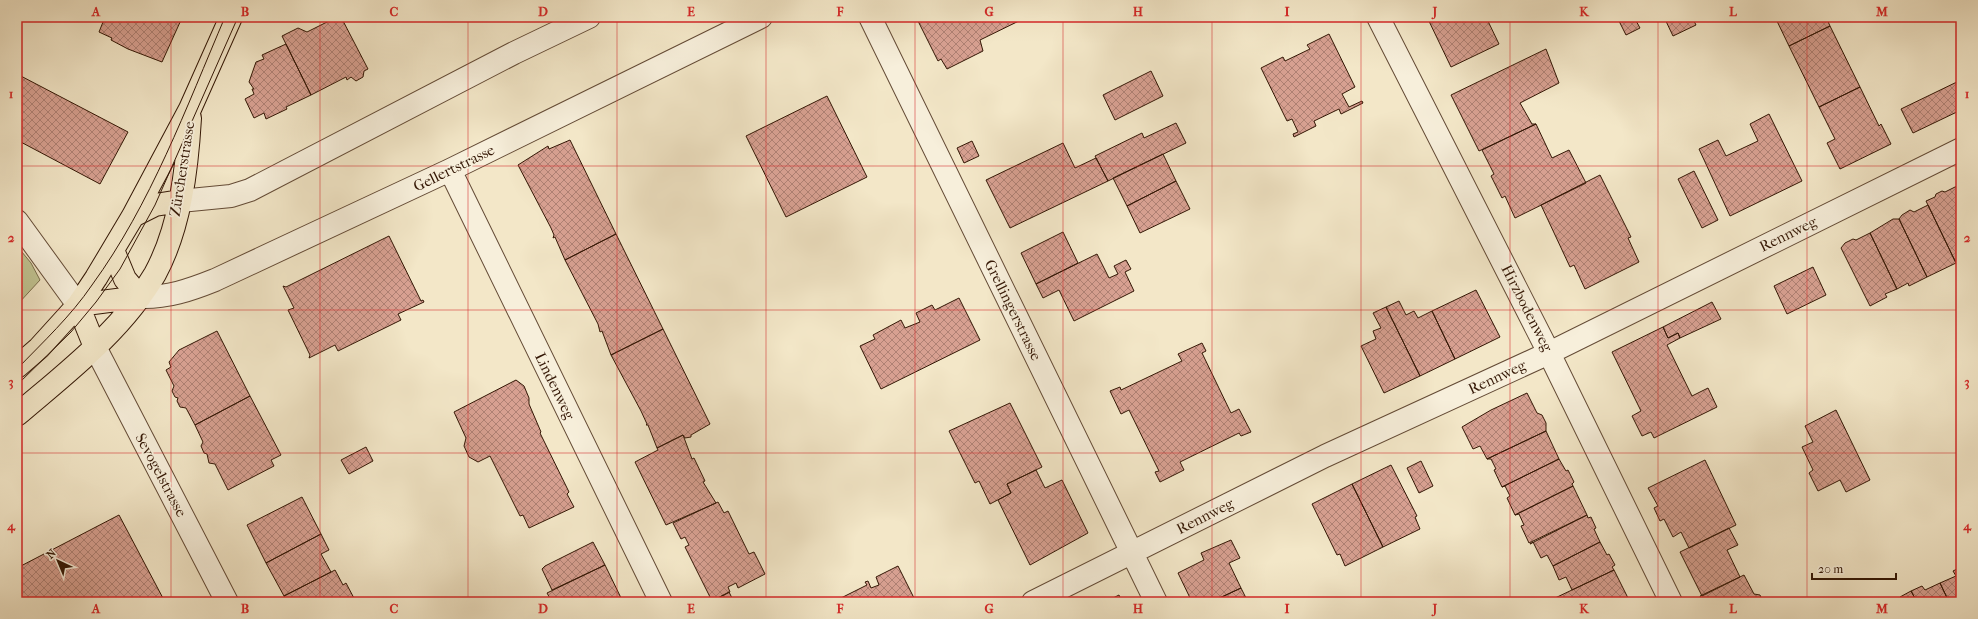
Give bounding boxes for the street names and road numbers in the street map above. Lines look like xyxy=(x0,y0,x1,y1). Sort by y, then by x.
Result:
street label: Zürcherstrasse xyxy=(166,119,199,218)
street label: Gellertstrasse xyxy=(410,140,498,195)
street label: Rennweg xyxy=(1756,212,1820,256)
street label: Grellingerstrasse xyxy=(981,257,1046,364)
street label: Hirzbodenweg xyxy=(1497,262,1557,355)
street label: Lindenweg xyxy=(531,350,579,423)
street label: Rennweg xyxy=(1465,355,1530,398)
street label: Sevogelstrasse xyxy=(131,430,191,520)
street label: Rennweg xyxy=(1174,494,1237,538)

